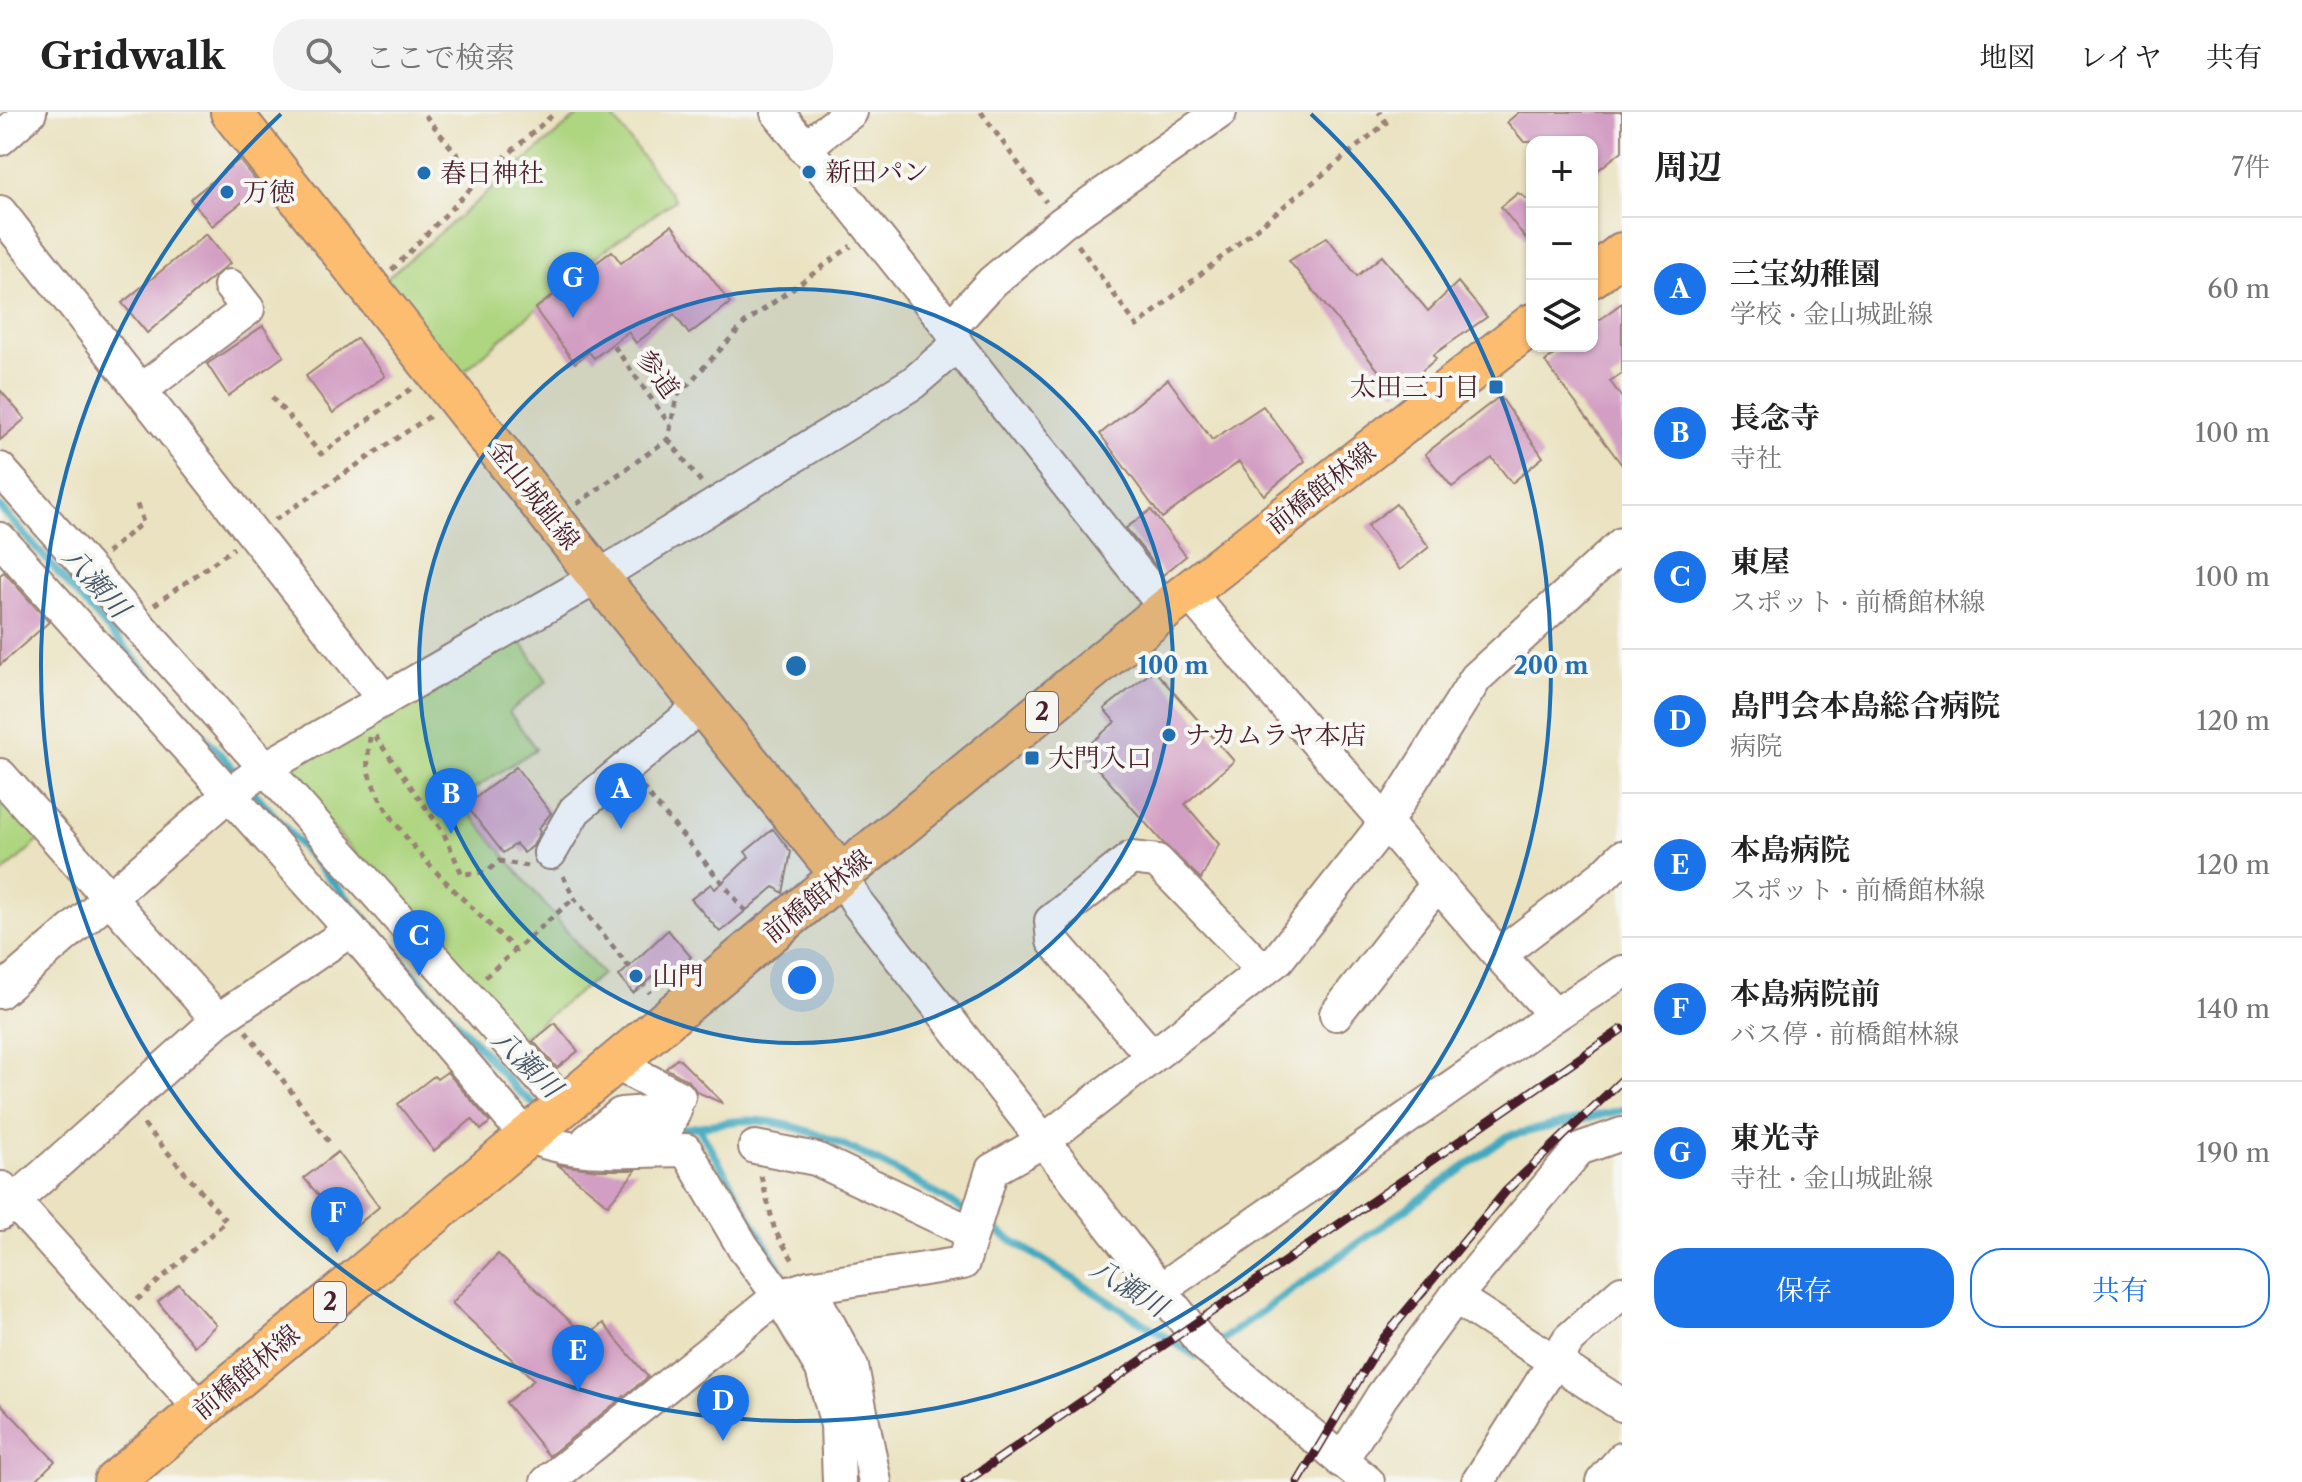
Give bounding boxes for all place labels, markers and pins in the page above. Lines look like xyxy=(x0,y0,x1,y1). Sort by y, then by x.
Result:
place label: 新田パン xyxy=(825,156,929,188)
place label: 春日神社 xyxy=(440,157,544,189)
marker: 新田パン xyxy=(800,163,818,181)
marker: 春日神社 xyxy=(415,164,433,182)
place label: 万徳 xyxy=(243,176,295,208)
marker: 万徳 xyxy=(218,183,236,201)
pin: G xyxy=(547,252,599,318)
place label: 太田三丁目 xyxy=(1350,371,1480,403)
marker: 太田三丁目 xyxy=(1487,378,1505,396)
centre of rings xyxy=(782,652,810,680)
place label: ナカムラヤ本店 xyxy=(1185,719,1366,751)
marker: ナカムラヤ本店 xyxy=(1160,726,1178,744)
place label: 大門入口 xyxy=(1048,742,1152,774)
marker: 大門入口 xyxy=(1023,749,1041,767)
pin: A xyxy=(595,763,647,829)
pin: B xyxy=(425,768,477,834)
pin: C xyxy=(393,910,445,976)
place label: 山門 xyxy=(652,960,704,992)
marker: 山門 xyxy=(627,967,645,985)
pin: F xyxy=(311,1187,363,1253)
pin: E xyxy=(552,1325,604,1391)
pin: D xyxy=(697,1375,749,1441)

